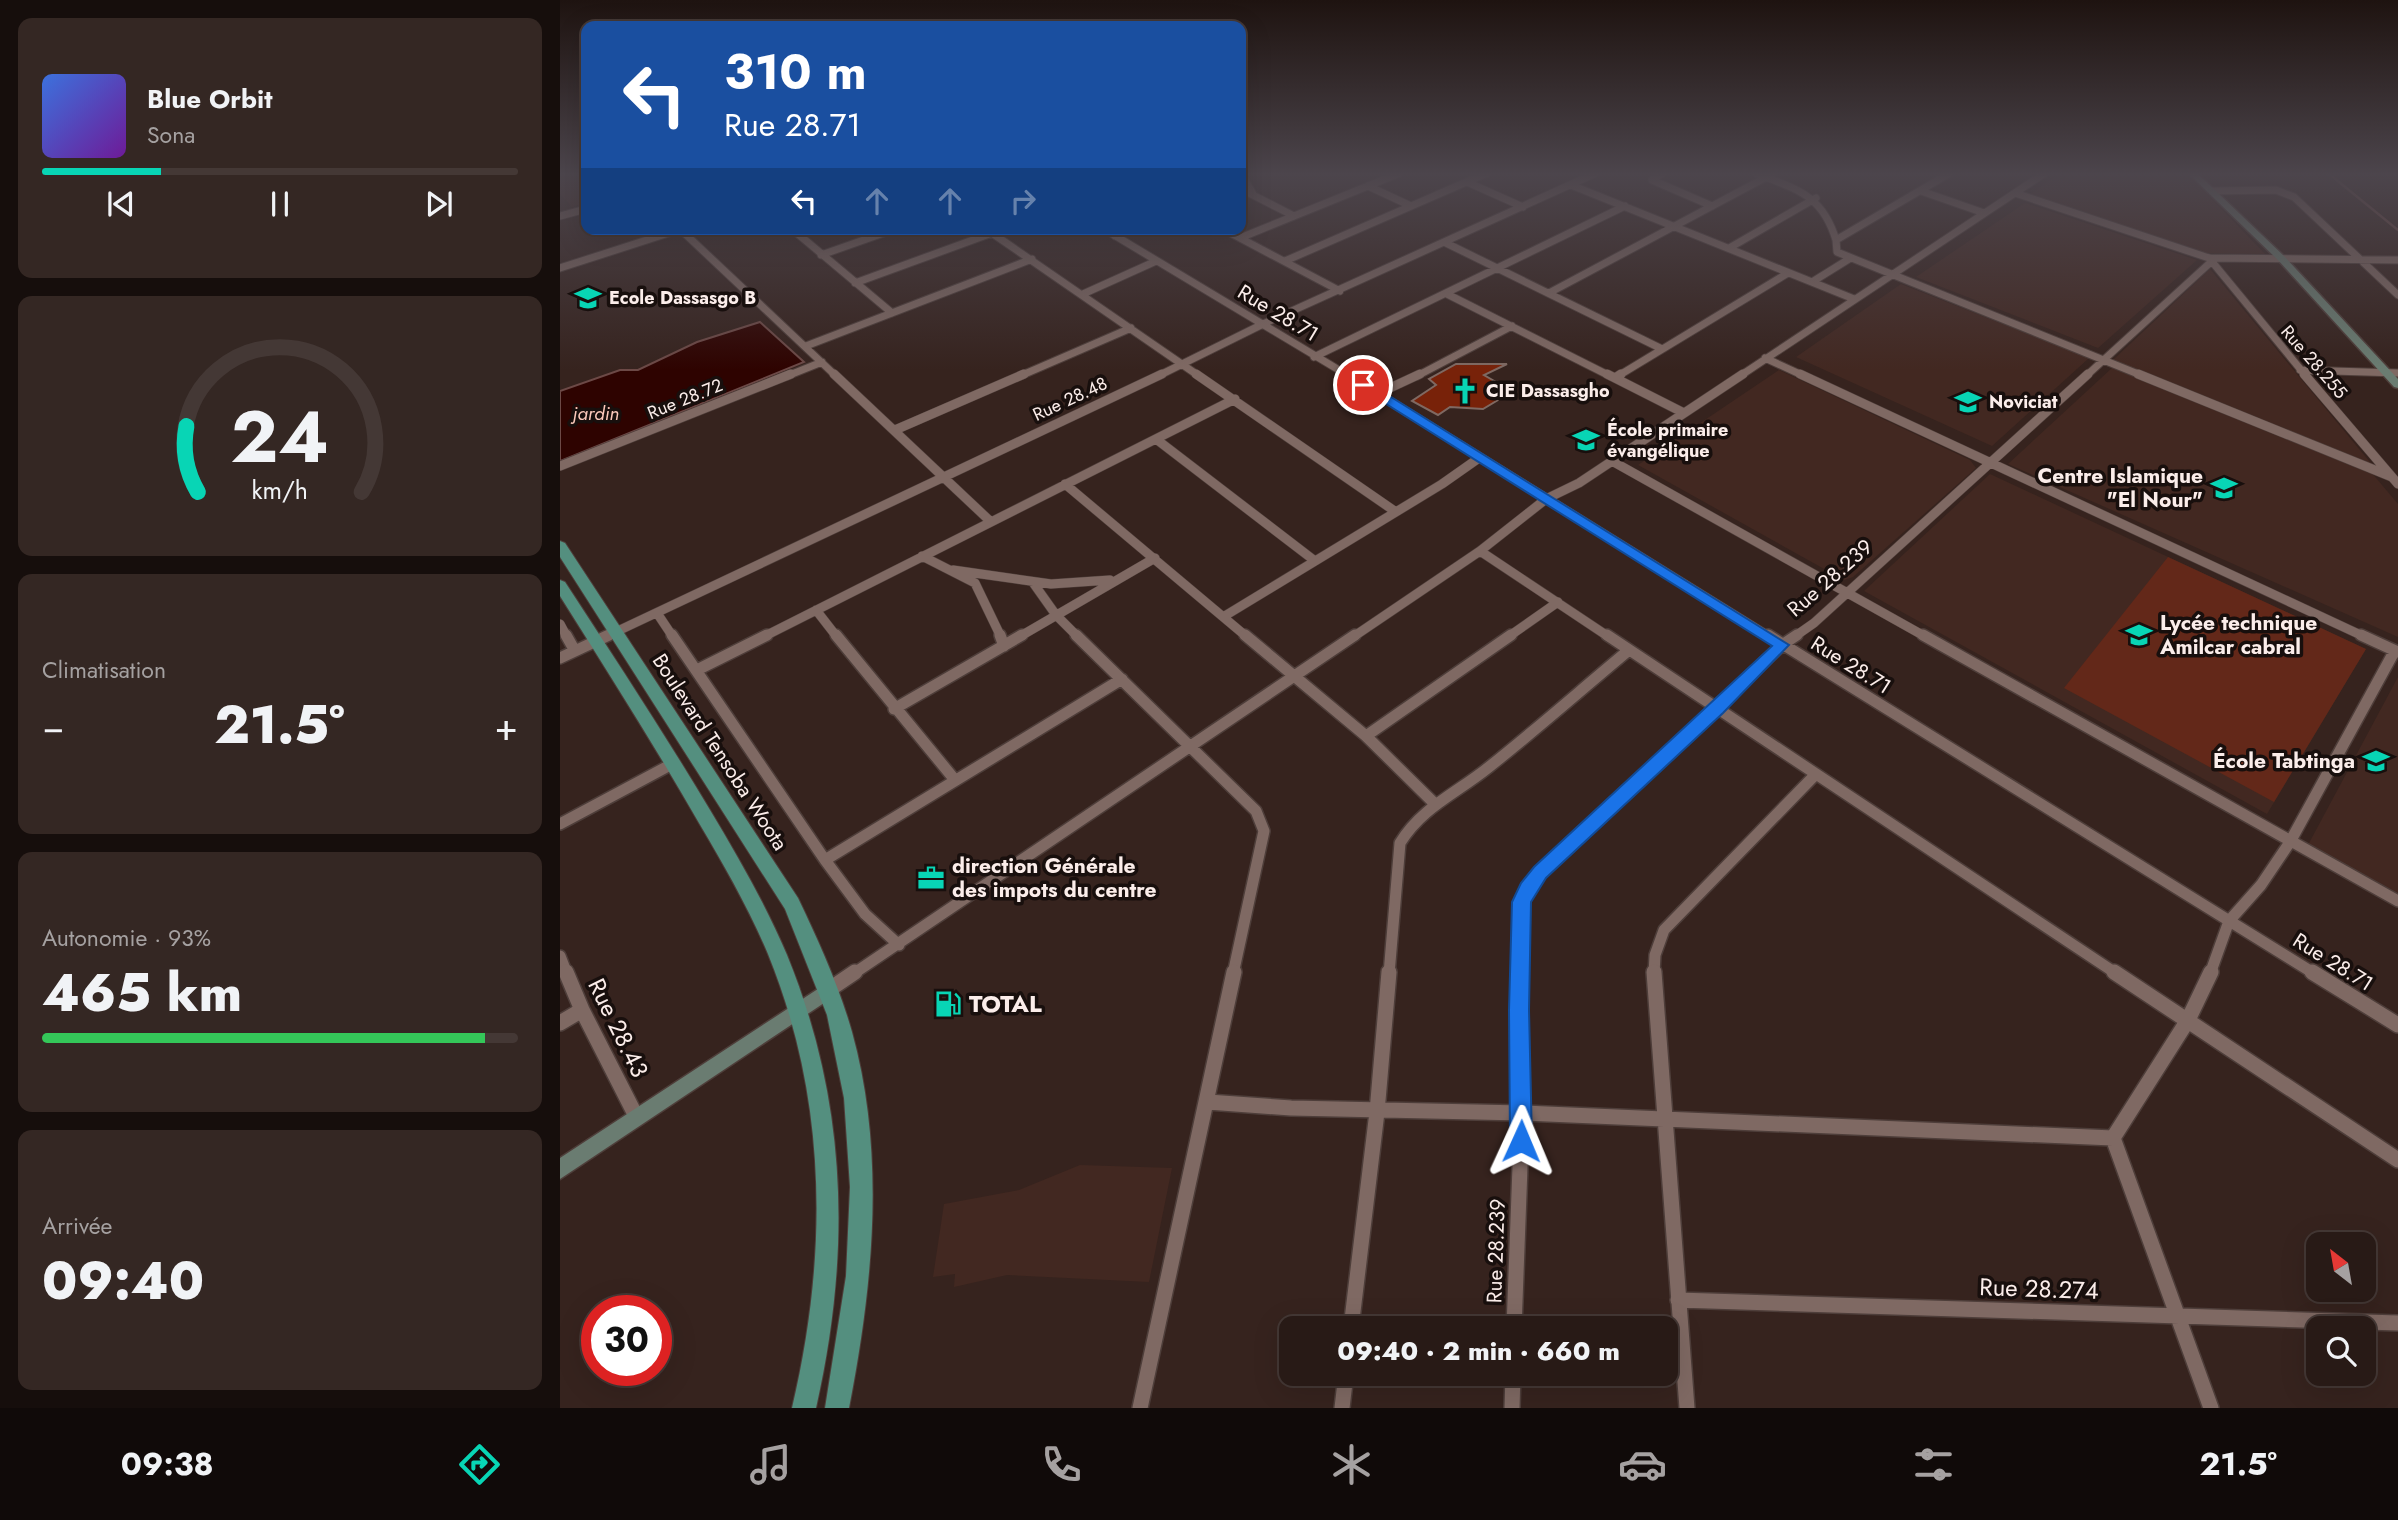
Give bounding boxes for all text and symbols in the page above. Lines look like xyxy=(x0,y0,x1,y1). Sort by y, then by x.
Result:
text: 310 m xyxy=(724,37,867,107)
icon: left xyxy=(609,49,700,140)
text: Blue Orbit xyxy=(147,80,272,118)
text: Rue 28.71 xyxy=(724,102,861,148)
text: Sona xyxy=(147,118,195,152)
icon: left xyxy=(785,182,823,220)
icon: ahead xyxy=(858,182,896,220)
icon: ahead xyxy=(931,182,969,220)
icon: right xyxy=(1004,182,1042,220)
icon: previous xyxy=(102,185,140,223)
icon: pause xyxy=(261,185,299,223)
icon: next xyxy=(420,185,458,223)
street label: Rue 28.71 xyxy=(1232,277,1324,349)
school or university icon: Ecole Dassasgo B xyxy=(573,283,603,313)
place label: Ecole Dassasgo B xyxy=(609,285,756,311)
street label: Rue 28.255 xyxy=(2275,320,2353,404)
pin xyxy=(1333,355,1393,415)
icon: arrive xyxy=(1344,366,1382,404)
street label: Rue 28.48 xyxy=(1028,370,1112,428)
street label: Rue 28.72 xyxy=(643,372,727,426)
church icon: CIE Dassasgho xyxy=(1450,376,1480,406)
place label: CIE Dassasgho xyxy=(1486,378,1610,404)
text: 24 xyxy=(231,384,329,489)
school or university icon: Noviciat xyxy=(1953,387,1983,417)
place label: Noviciat xyxy=(1989,389,2058,415)
water label: jardin xyxy=(570,400,619,427)
place label: École primaire évangélique xyxy=(1607,417,1728,464)
school or university icon: École primaire évangélique xyxy=(1571,425,1601,455)
place label: Centre Islamique "El Nour" xyxy=(2037,461,2203,515)
text: km/h xyxy=(252,472,308,508)
school or university icon: Centre Islamique "El Nour" xyxy=(2209,473,2239,503)
street label: Rue 28.239 xyxy=(1781,532,1879,624)
place label: Lycée technique Amilcar cabral xyxy=(2159,608,2317,662)
school or university icon: Lycée technique Amilcar cabral xyxy=(2124,620,2154,650)
street label: Rue 28.71 xyxy=(1805,628,1897,702)
street label: Boulevard Tensoba Woota xyxy=(645,648,795,856)
text: Climatisation xyxy=(42,653,166,687)
text: 21.5° xyxy=(214,687,345,763)
text: − xyxy=(42,699,64,754)
text: + xyxy=(495,699,518,754)
place label: École Tabtinga xyxy=(2213,746,2355,776)
school or university icon: École Tabtinga xyxy=(2361,746,2391,776)
place label: direction Générale des impots du centre xyxy=(952,851,1157,905)
office icon: direction Générale des impots du centre xyxy=(916,863,946,893)
text: Autonomie · 93% xyxy=(42,921,211,955)
street label: Rue 28.71 xyxy=(2287,925,2379,999)
text: 465 km xyxy=(42,955,242,1031)
street label: Rue 28.43 xyxy=(579,972,657,1083)
place label: TOTAL xyxy=(969,986,1042,1021)
fuel station icon: TOTAL xyxy=(933,989,963,1019)
position arrow xyxy=(1484,1104,1558,1178)
street label: Rue 28.239 xyxy=(1479,1198,1513,1304)
text: Arrivée xyxy=(42,1209,112,1243)
north arrow xyxy=(2306,1232,2376,1302)
map controls xyxy=(2306,1232,2376,1386)
text: 09:40 xyxy=(42,1243,204,1319)
street label: Rue 28.274 xyxy=(1979,1269,2099,1308)
speed limit sign: 30 xyxy=(581,1295,672,1386)
button: search xyxy=(2306,1316,2376,1386)
text: 09:40 · 2 min · 660 m xyxy=(1337,1332,1620,1370)
icon: directions xyxy=(455,1440,504,1489)
icon: music xyxy=(746,1440,795,1489)
icon: phone xyxy=(1037,1440,1086,1489)
icon: climate xyxy=(1327,1440,1376,1489)
icon: car xyxy=(1618,1440,1667,1489)
icon: filters xyxy=(1909,1440,1958,1489)
text: 09:38 xyxy=(121,1441,214,1487)
text: 21.5° xyxy=(2199,1441,2277,1487)

